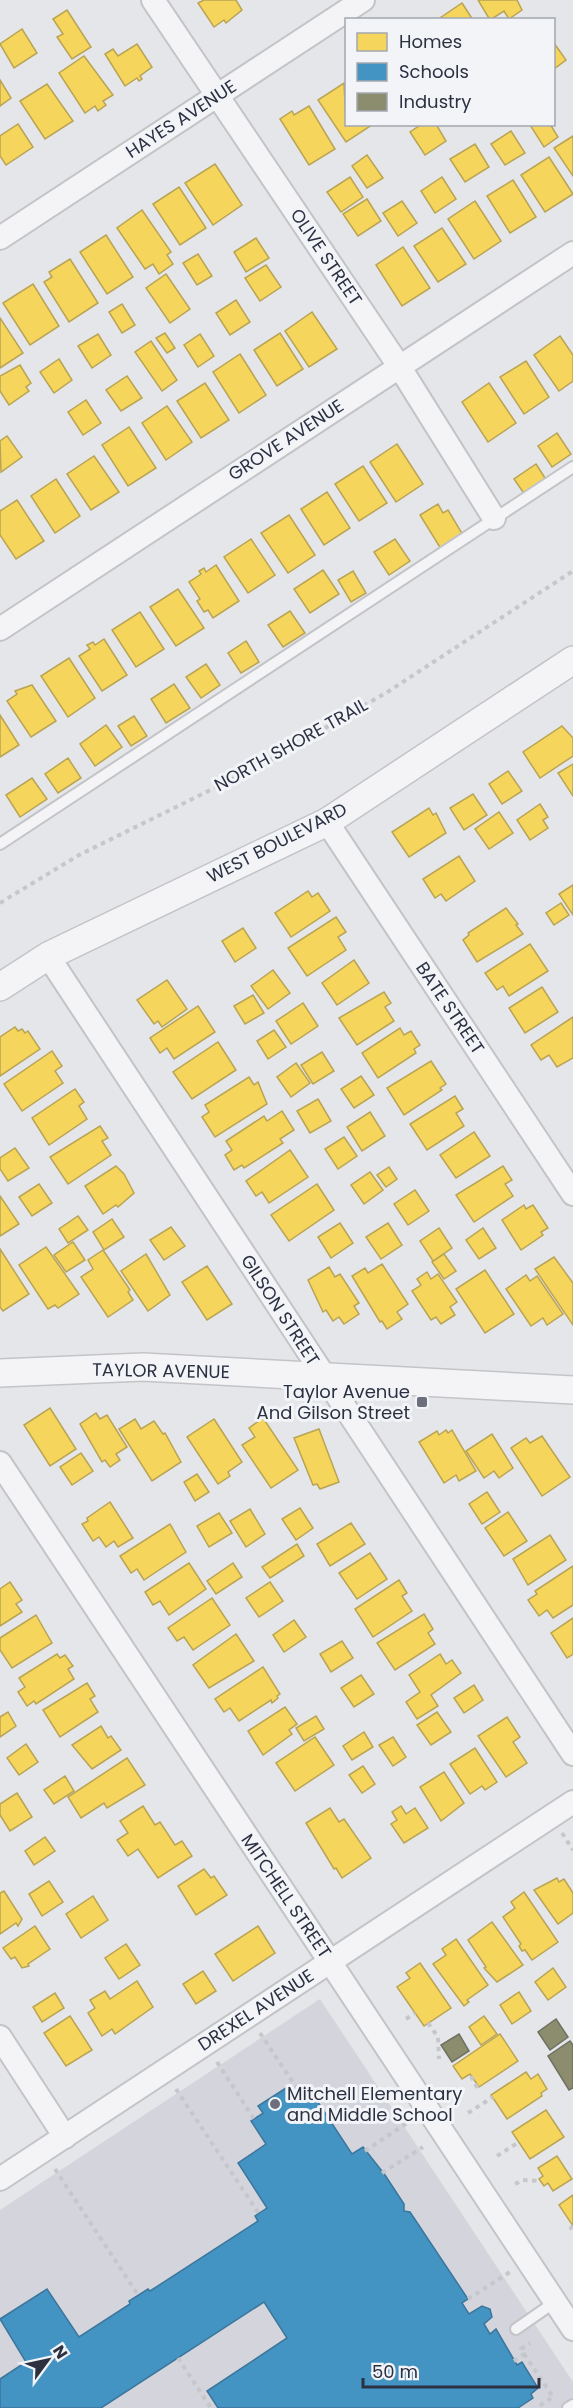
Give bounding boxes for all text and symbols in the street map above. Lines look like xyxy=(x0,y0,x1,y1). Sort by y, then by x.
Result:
legend xyxy=(345,18,555,126)
text: Homes xyxy=(399,29,462,54)
text: Schools xyxy=(399,59,469,84)
street label: HAYES AVENUE xyxy=(121,73,241,164)
text: Industry xyxy=(399,89,471,114)
street label: OLIVE STREET xyxy=(285,203,368,310)
street label: GROVE AVENUE xyxy=(223,393,348,486)
street label: NORTH SHORE TRAIL xyxy=(210,692,372,797)
street label: WEST BOULEVARD xyxy=(202,796,351,889)
street label: BATE STREET xyxy=(410,957,491,1059)
street label: GILSON STREET xyxy=(235,1249,326,1370)
street label: TAYLOR AVENUE xyxy=(92,1357,230,1384)
place label: Taylor Avenue And Gilson Street xyxy=(257,1379,410,1425)
marker: Taylor Avenue And Gilson Street xyxy=(415,1395,429,1409)
street label: MITCHELL STREET xyxy=(235,1829,337,1963)
street label: DREXEL AVENUE xyxy=(193,1963,319,2056)
place label: Mitchell Elementary and Middle School xyxy=(287,2081,462,2127)
marker: Mitchell Elementary and Middle School xyxy=(268,2097,282,2111)
north arrow xyxy=(18,2330,78,2390)
text: N xyxy=(47,2341,73,2363)
scale bar xyxy=(363,2351,538,2389)
text: 50 m xyxy=(372,2359,418,2384)

